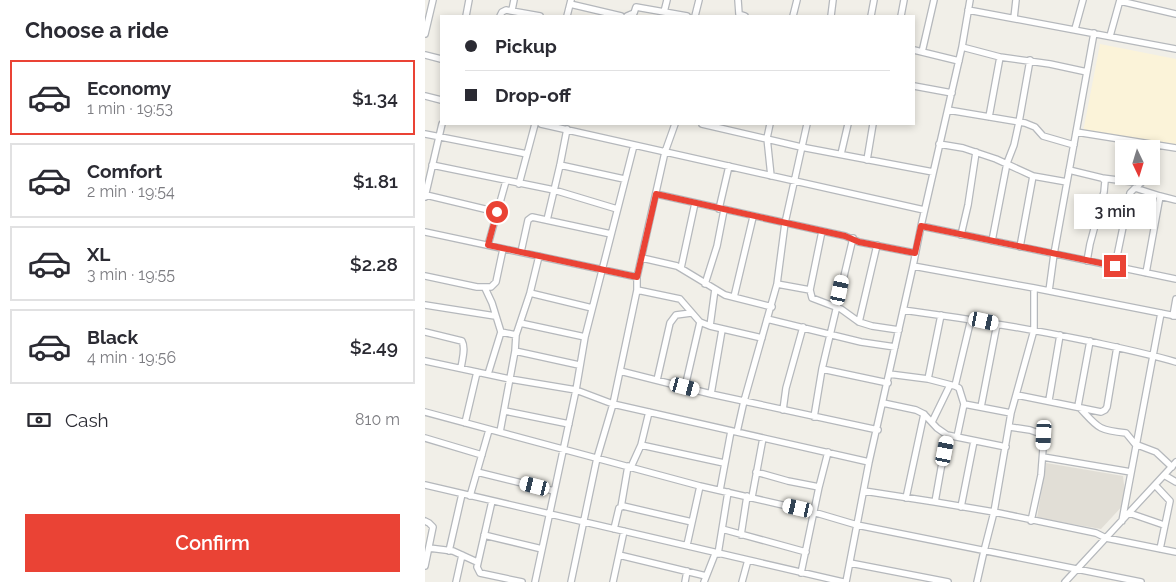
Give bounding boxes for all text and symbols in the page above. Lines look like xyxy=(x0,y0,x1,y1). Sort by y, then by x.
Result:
text: Choose a ride xyxy=(25,17,169,43)
text: Pickup xyxy=(495,35,557,57)
icon: car xyxy=(27,75,72,120)
text: Economy xyxy=(87,77,171,99)
text: Drop-off xyxy=(495,84,571,106)
text: $1.34 xyxy=(352,87,398,109)
text: 1 min · 19:53 xyxy=(87,99,173,118)
north arrow xyxy=(1115,140,1160,185)
map controls xyxy=(1115,140,1160,185)
icon: car xyxy=(27,158,72,203)
text: Comfort xyxy=(87,160,162,182)
text: $1.81 xyxy=(353,170,398,192)
text: 2 min · 19:54 xyxy=(87,182,175,201)
callout: 3 min xyxy=(1074,194,1156,228)
route start xyxy=(486,201,508,223)
text: 3 min xyxy=(1095,202,1136,221)
icon: car xyxy=(27,241,72,286)
text: XL xyxy=(87,243,110,265)
text: $2.28 xyxy=(350,253,398,275)
route end xyxy=(1104,255,1126,277)
text: 3 min · 19:55 xyxy=(87,265,175,284)
car xyxy=(829,274,850,306)
car xyxy=(967,311,1000,331)
icon: car xyxy=(27,324,72,369)
text: Black xyxy=(87,326,138,348)
text: $2.49 xyxy=(350,336,398,358)
text: 4 min · 19:56 xyxy=(87,348,176,367)
car xyxy=(668,376,701,398)
icon: cash xyxy=(25,406,53,434)
text: Cash xyxy=(65,409,109,431)
text: 810 m xyxy=(355,410,400,429)
car xyxy=(1035,420,1052,450)
car xyxy=(934,435,955,467)
car xyxy=(518,475,551,497)
car xyxy=(781,497,814,519)
button: Confirm xyxy=(25,514,400,572)

